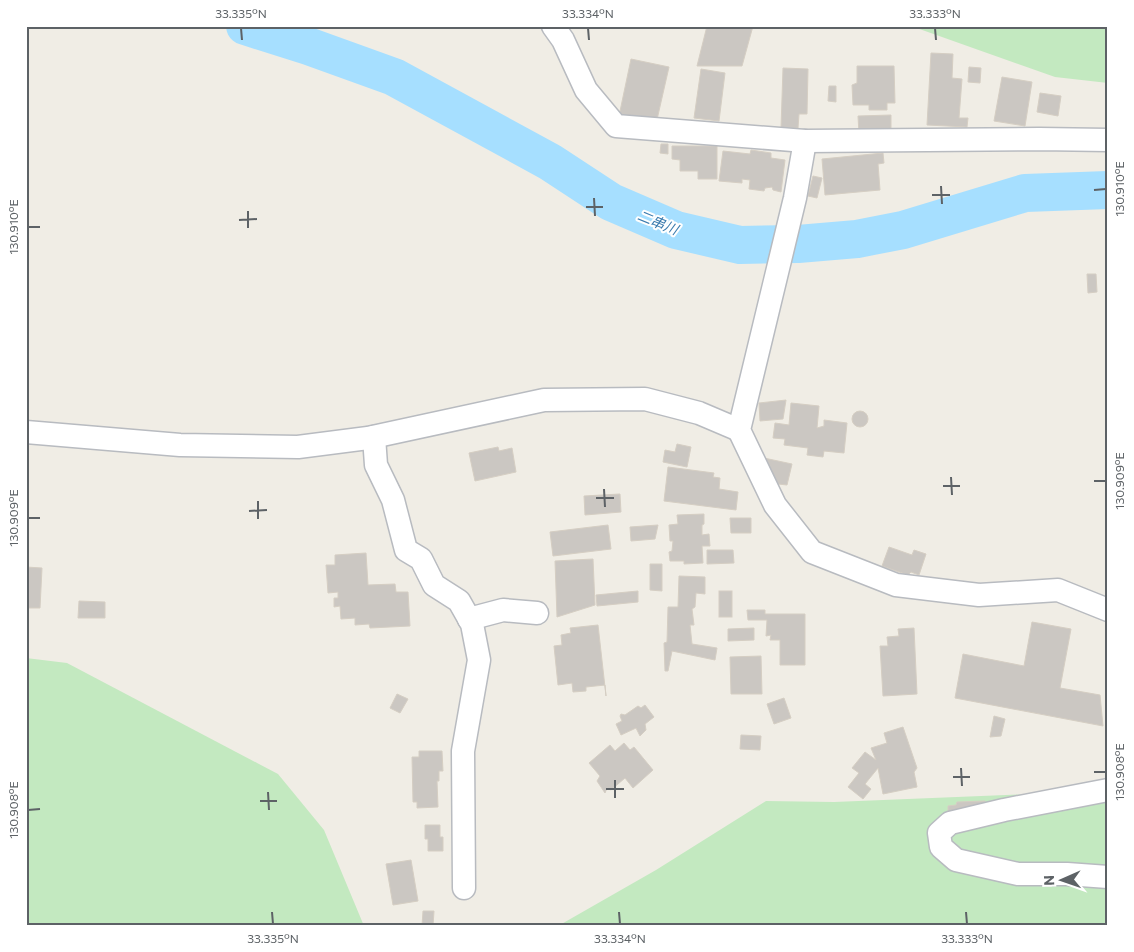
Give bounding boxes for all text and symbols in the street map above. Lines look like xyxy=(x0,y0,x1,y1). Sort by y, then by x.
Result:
text: 33.335°N xyxy=(215,6,267,20)
text: 33.334°N xyxy=(562,6,614,20)
text: 33.333°N xyxy=(909,6,961,20)
text: 130.910°E xyxy=(1112,161,1126,217)
text: 130.910°E xyxy=(6,199,20,255)
water label: 二串川 xyxy=(635,206,683,238)
text: 130.909°E xyxy=(1112,452,1126,510)
text: 130.909°E xyxy=(6,489,20,547)
text: 130.908°E xyxy=(1112,743,1126,801)
text: 130.908°E xyxy=(6,781,20,839)
north arrow xyxy=(1036,854,1086,904)
text: N xyxy=(1040,875,1057,886)
text: 33.335°N xyxy=(247,931,299,945)
text: 33.334°N xyxy=(594,931,646,945)
text: 33.333°N xyxy=(941,931,993,945)

